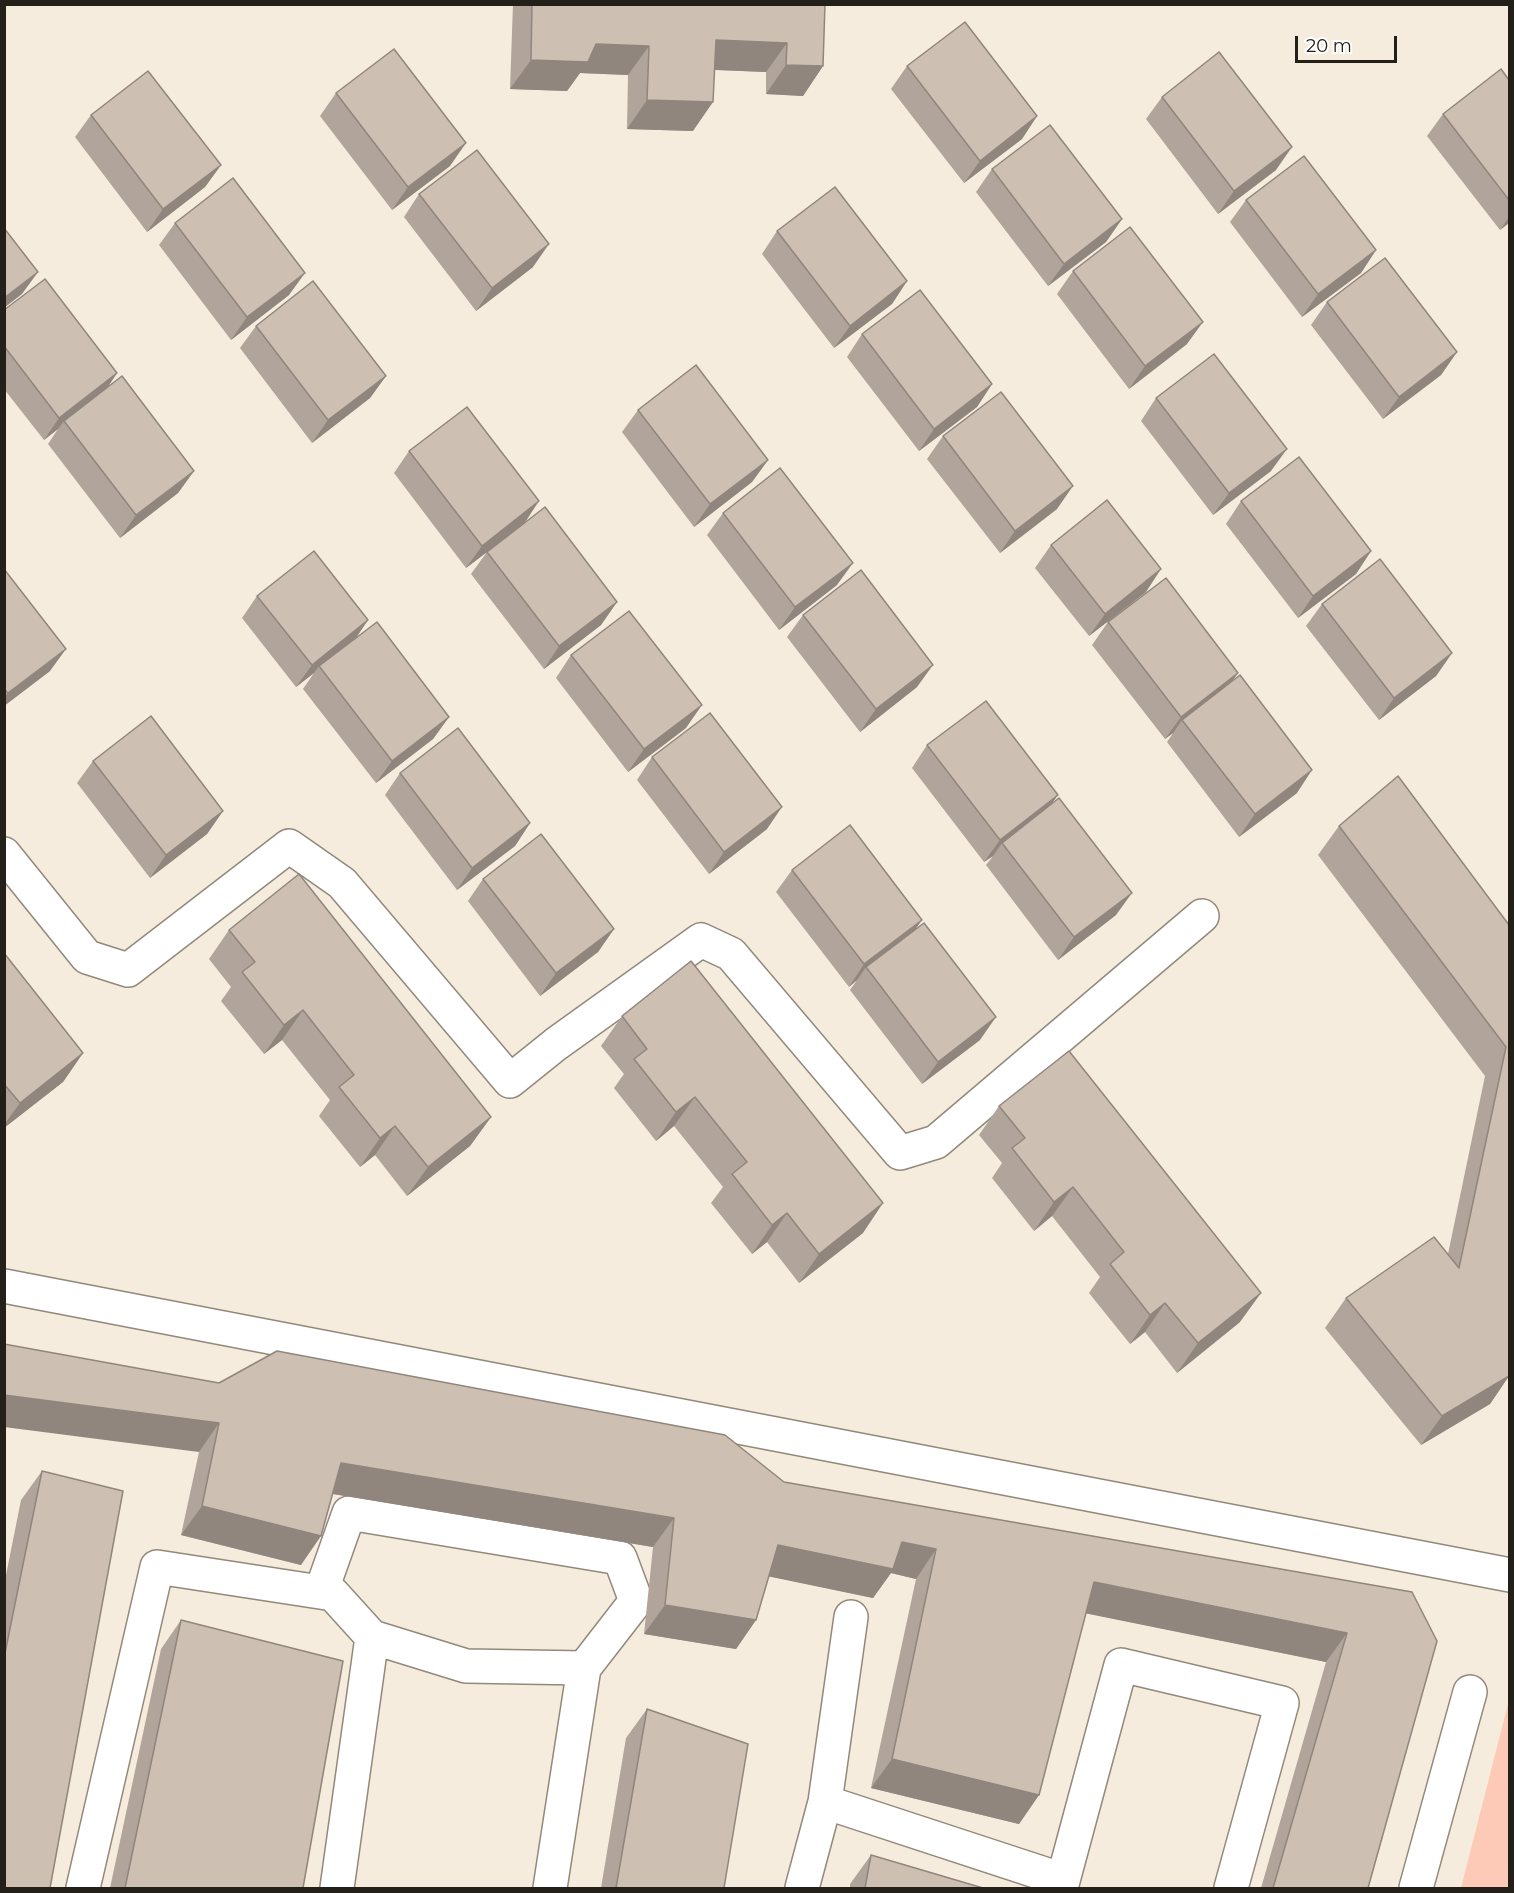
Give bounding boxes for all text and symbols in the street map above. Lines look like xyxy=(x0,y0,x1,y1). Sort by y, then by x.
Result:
scale bar xyxy=(1298,24,1400,62)
text: 20 m xyxy=(1306,35,1352,57)

